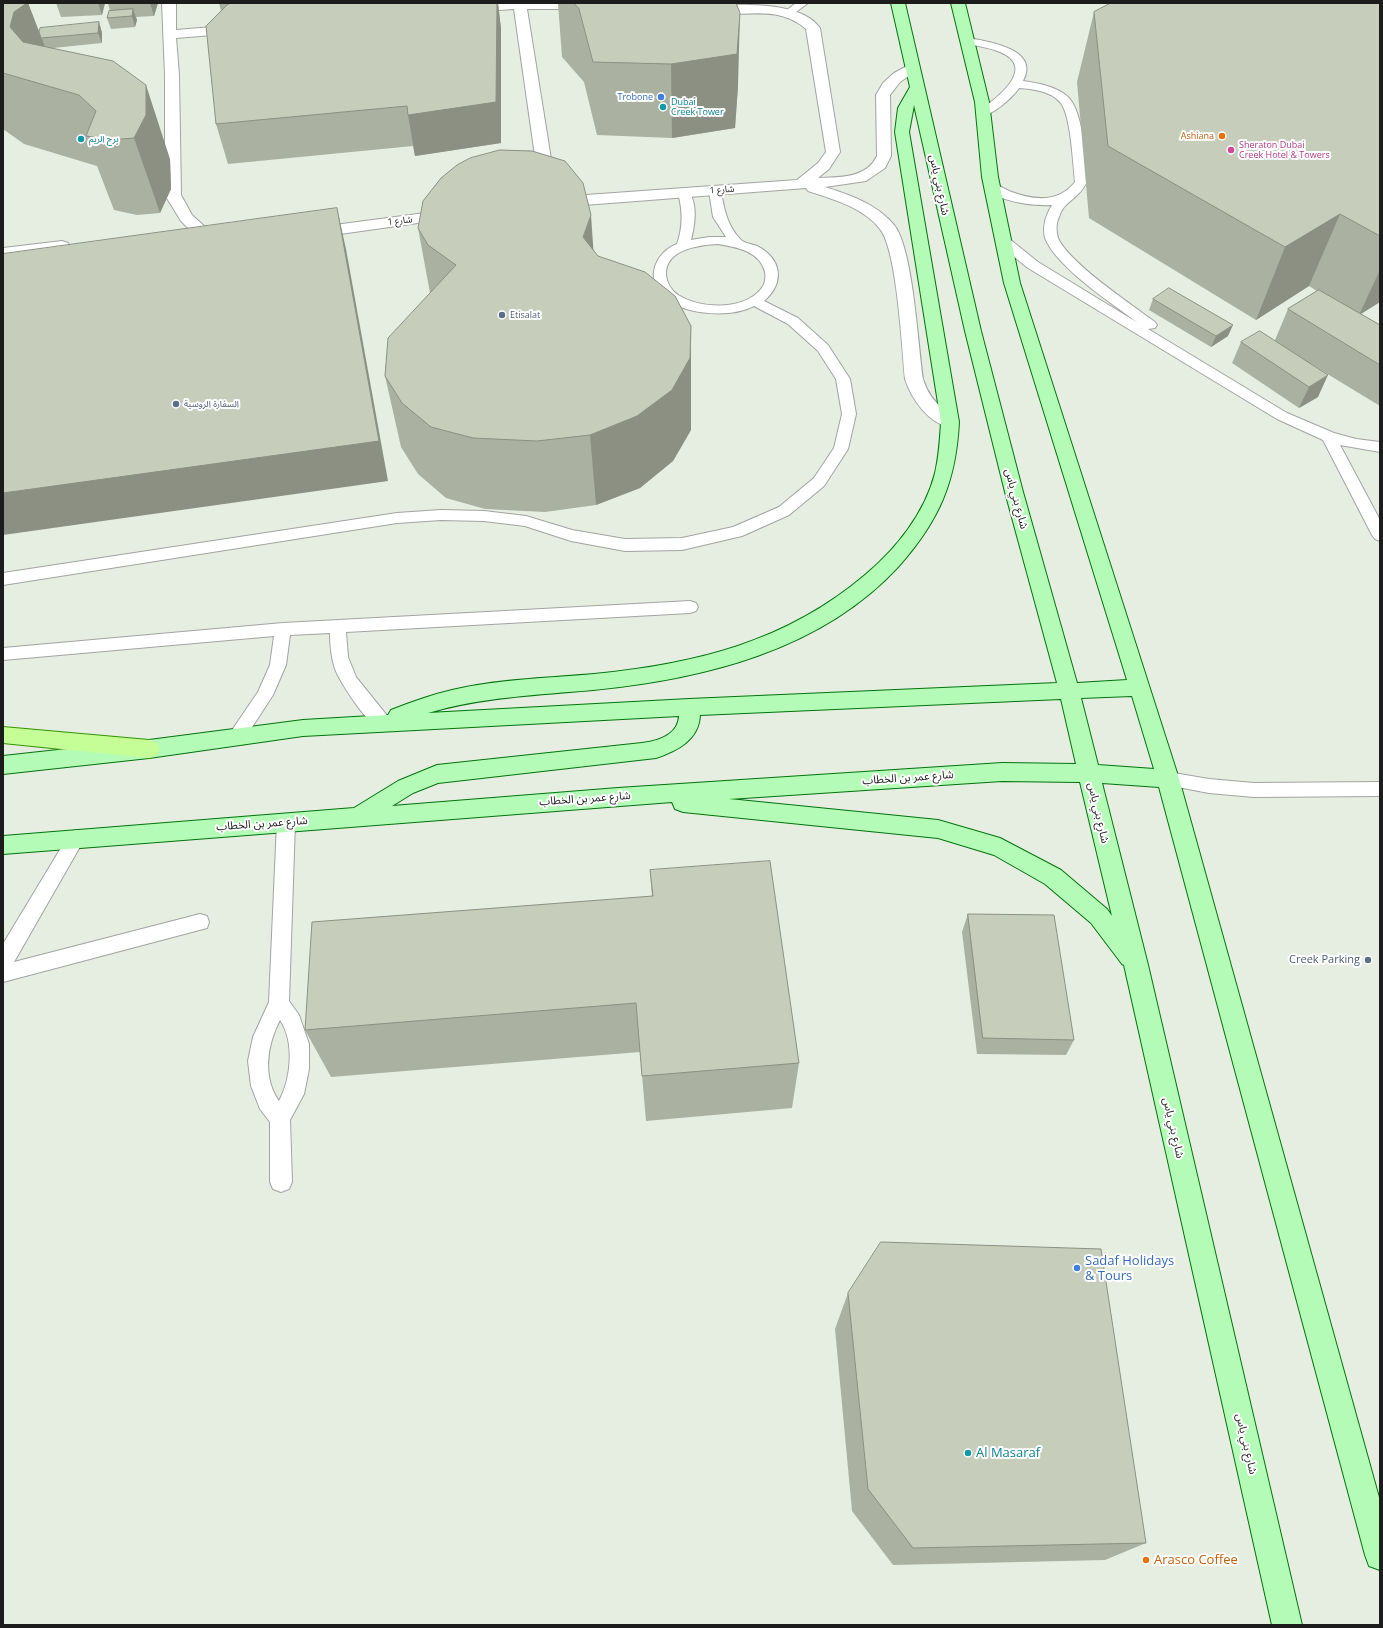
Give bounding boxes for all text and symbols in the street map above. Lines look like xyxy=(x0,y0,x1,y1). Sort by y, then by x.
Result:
place label: Trobone xyxy=(617,92,653,102)
marker: Trobone xyxy=(656,92,666,102)
place label: Dubai Creek Tower xyxy=(671,97,724,118)
marker: Dubai Creek Tower xyxy=(658,102,668,112)
place label: Ashiana xyxy=(1181,131,1214,141)
marker: Ashiana xyxy=(1217,131,1227,141)
marker: برج الريم xyxy=(76,134,86,144)
place label: برج الريم xyxy=(89,134,119,144)
place label: Sheraton Dubai Creek Hotel & Towers xyxy=(1239,140,1330,161)
marker: Sheraton Dubai Creek Hotel & Towers xyxy=(1226,145,1236,155)
street label: شارع بني ياس xyxy=(926,153,952,217)
street label: شارع 1 xyxy=(709,184,735,196)
street label: شارع 1 xyxy=(387,214,413,228)
marker: Etisalat xyxy=(497,310,507,320)
place label: Etisalat xyxy=(510,310,540,320)
marker: السفارة الروسية xyxy=(171,399,181,409)
place label: السفارة الروسية xyxy=(184,399,239,409)
street label: شارع بني ياس xyxy=(1002,467,1030,531)
street label: شارع عمر بن الخطاب xyxy=(862,768,954,788)
street label: شارع بني ياس xyxy=(1085,781,1111,845)
street label: شارع عمر بن الخطاب xyxy=(539,789,631,809)
street label: شارع عمر بن الخطاب xyxy=(216,814,308,834)
place label: Creek Parking xyxy=(1289,953,1360,967)
marker: Creek Parking xyxy=(1363,955,1373,965)
street label: شارع بني ياس xyxy=(1160,1096,1186,1160)
place label: Sadaf Holidays & Tours xyxy=(1085,1253,1174,1284)
marker: Sadaf Holidays & Tours xyxy=(1072,1263,1082,1273)
street label: شارع بني ياس xyxy=(1233,1412,1259,1476)
place label: Al Masaraf xyxy=(976,1445,1040,1461)
marker: Al Masaraf xyxy=(963,1448,973,1458)
place label: Arasco Coffee xyxy=(1154,1552,1238,1568)
marker: Arasco Coffee xyxy=(1141,1555,1151,1565)

